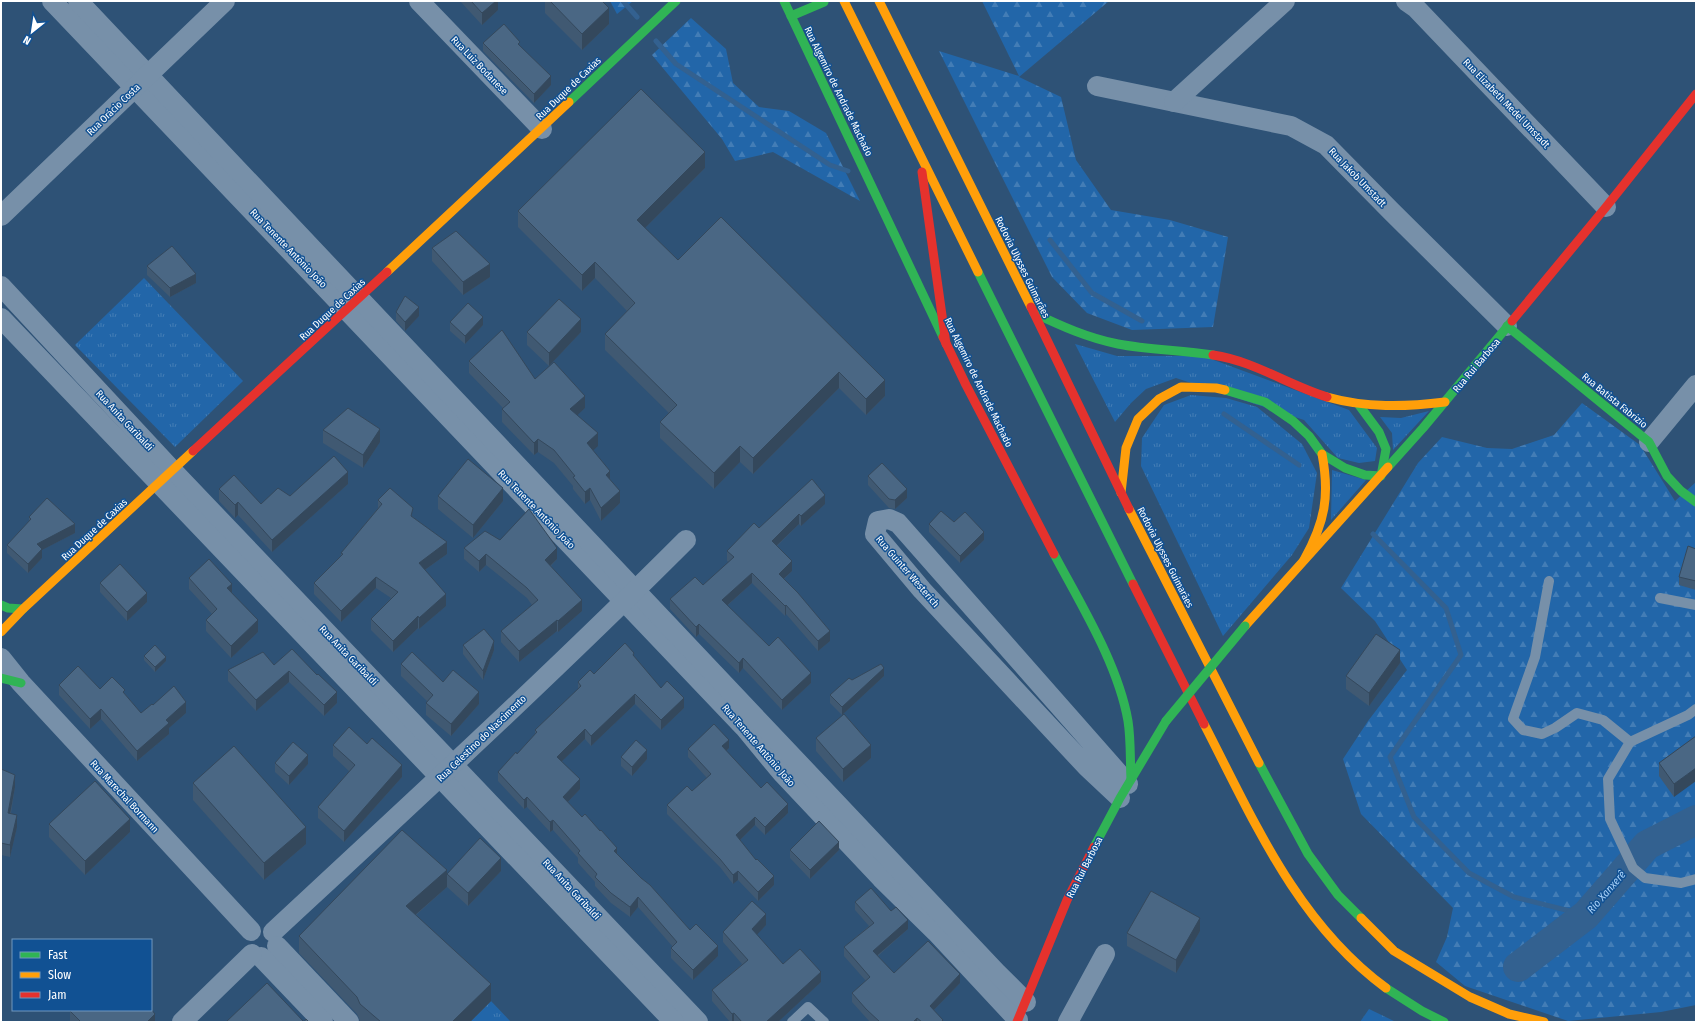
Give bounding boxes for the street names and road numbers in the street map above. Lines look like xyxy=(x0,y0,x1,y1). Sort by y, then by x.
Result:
street label: Rua Algemiro de Andrade Machado xyxy=(801,25,875,158)
street label: Rua Luiz Bodanese xyxy=(448,34,510,97)
street label: Rua Duque de Caxias xyxy=(534,55,604,123)
street label: Rua Elizabeth Medel Umstadt xyxy=(1460,57,1553,151)
street label: Rua Orácio Costa xyxy=(85,81,143,138)
street label: Rua Jakob Umstadt xyxy=(1326,146,1389,210)
street label: Rua Tenente Antônio João xyxy=(247,207,329,291)
street label: Rodovia Ulysses Guimarães xyxy=(992,215,1052,320)
street label: Rua Duque de Caxias xyxy=(297,276,368,343)
street label: Rua Algemiro de Andrade Machado xyxy=(941,316,1015,449)
street label: Rua Rui Barbosa xyxy=(1451,336,1503,395)
street label: Rua Batista Fabrizio xyxy=(1579,371,1649,431)
street label: Rua Anita Garibaldi xyxy=(93,388,155,454)
street label: Rua Tenente Antônio João xyxy=(495,468,577,552)
street label: Rua Duque de Caxias xyxy=(59,496,130,563)
street label: Rodovia Ulysses Guimarães xyxy=(1134,505,1196,610)
street label: Rua Guinter Westerich xyxy=(873,533,942,610)
street label: Rua Anita Garibaldi xyxy=(317,623,380,688)
street label: Rua Celestino do Nascimento xyxy=(435,693,529,785)
street label: Rua Tenente Antônio João xyxy=(719,702,797,789)
street label: Rua Marechal Bormann xyxy=(88,758,161,835)
street label: Rua Rui Barbosa xyxy=(1064,835,1105,900)
street label: Rua Anita Garibaldi xyxy=(540,857,602,923)

